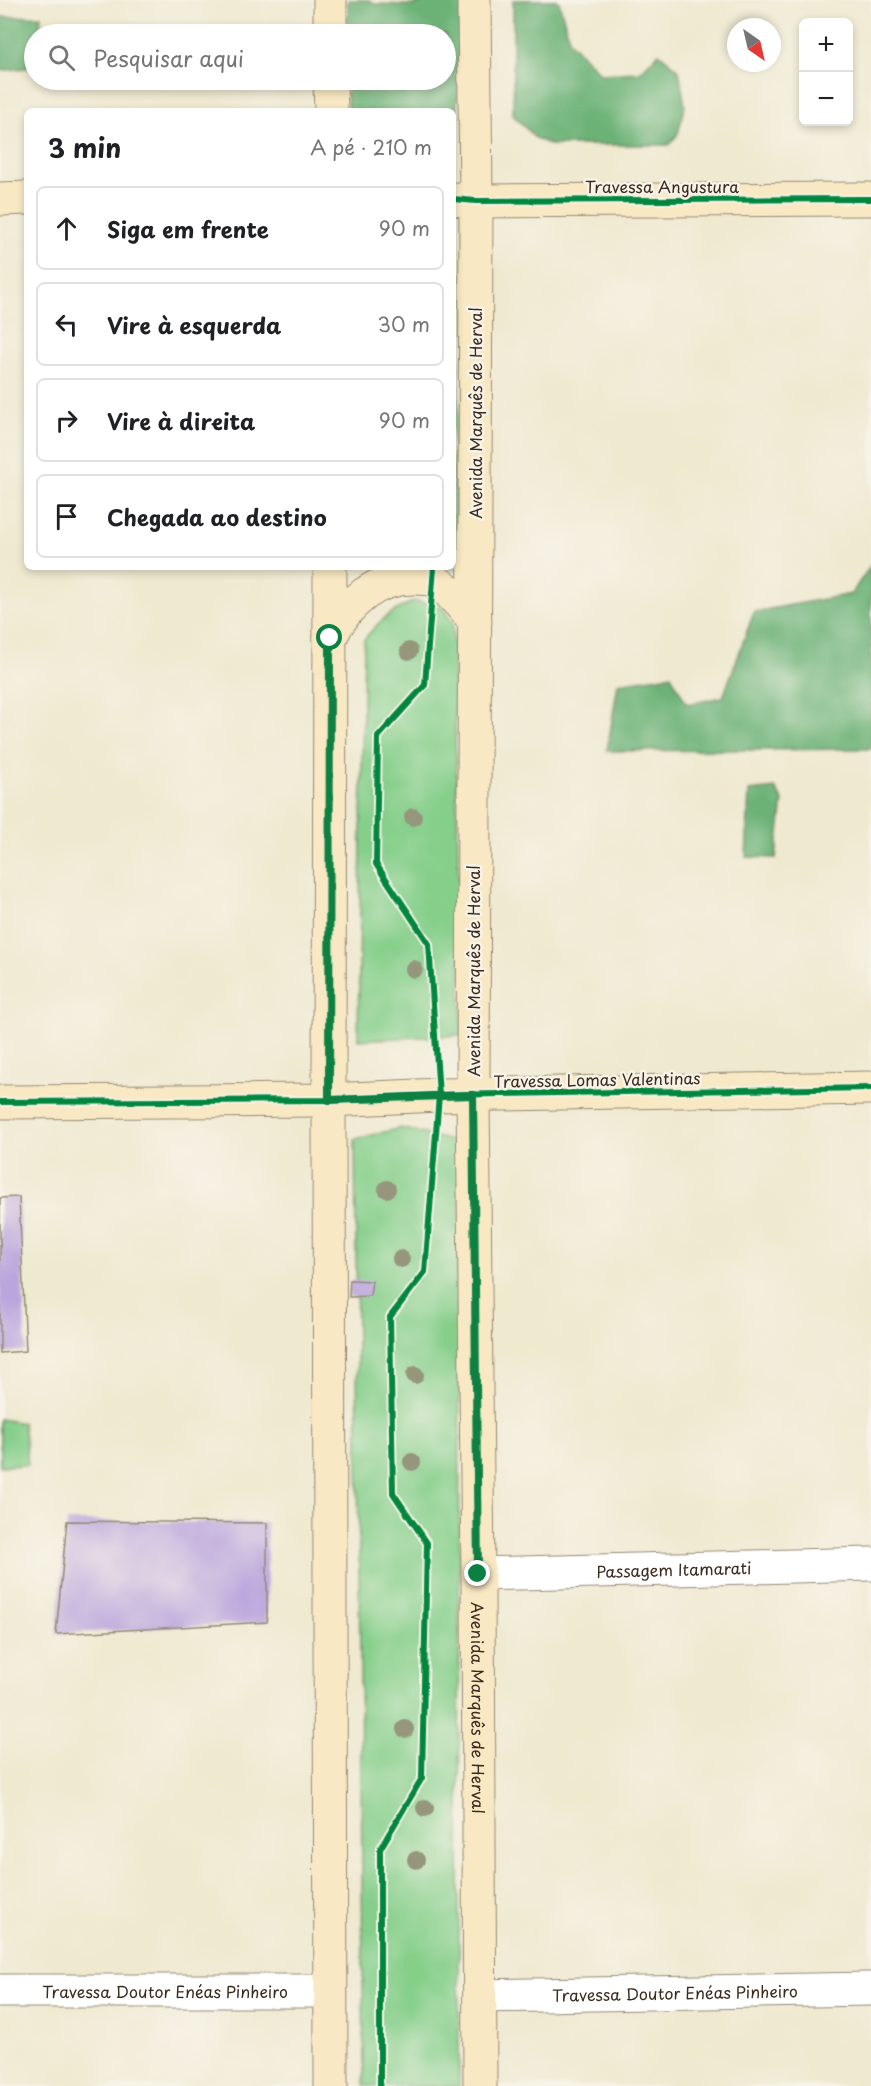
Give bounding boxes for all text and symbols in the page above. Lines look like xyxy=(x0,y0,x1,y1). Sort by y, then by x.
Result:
north arrow xyxy=(727,18,781,72)
map controls xyxy=(799,18,853,126)
button: + xyxy=(799,18,853,72)
search box xyxy=(24,24,456,90)
icon: search xyxy=(45,41,78,74)
text: Pesquisar aqui xyxy=(93,41,244,74)
button: − xyxy=(799,72,853,126)
text: 3 min xyxy=(48,128,121,167)
text: A pé · 210 m xyxy=(310,132,432,162)
street label: Travessa Angustura xyxy=(585,174,739,198)
icon: ahead xyxy=(50,212,83,245)
text: Siga em frente xyxy=(107,212,269,245)
text: 90 m xyxy=(379,213,430,243)
street label: Avenida Marquês de Herval xyxy=(463,307,487,519)
icon: left xyxy=(50,308,83,341)
text: Vire à esquerda xyxy=(107,308,281,341)
text: 30 m xyxy=(377,309,430,339)
icon: right xyxy=(50,404,83,437)
text: Vire à direita xyxy=(107,404,255,437)
text: 90 m xyxy=(379,405,430,435)
icon: arrive xyxy=(50,500,83,533)
text: Chegada ao destino xyxy=(107,500,327,533)
route start xyxy=(316,624,342,650)
street label: Avenida Marquês de Herval xyxy=(461,865,485,1077)
street label: Travessa Lomas Valentinas xyxy=(493,1065,701,1093)
street label: Passagem Itamarati xyxy=(596,1555,752,1583)
route end xyxy=(464,1560,490,1586)
street label: Avenida Marquês de Herval xyxy=(466,1602,491,1814)
street label: Travessa Doutor Enéas Pinheiro xyxy=(552,1978,798,2007)
street label: Travessa Doutor Enéas Pinheiro xyxy=(42,1979,288,2003)

